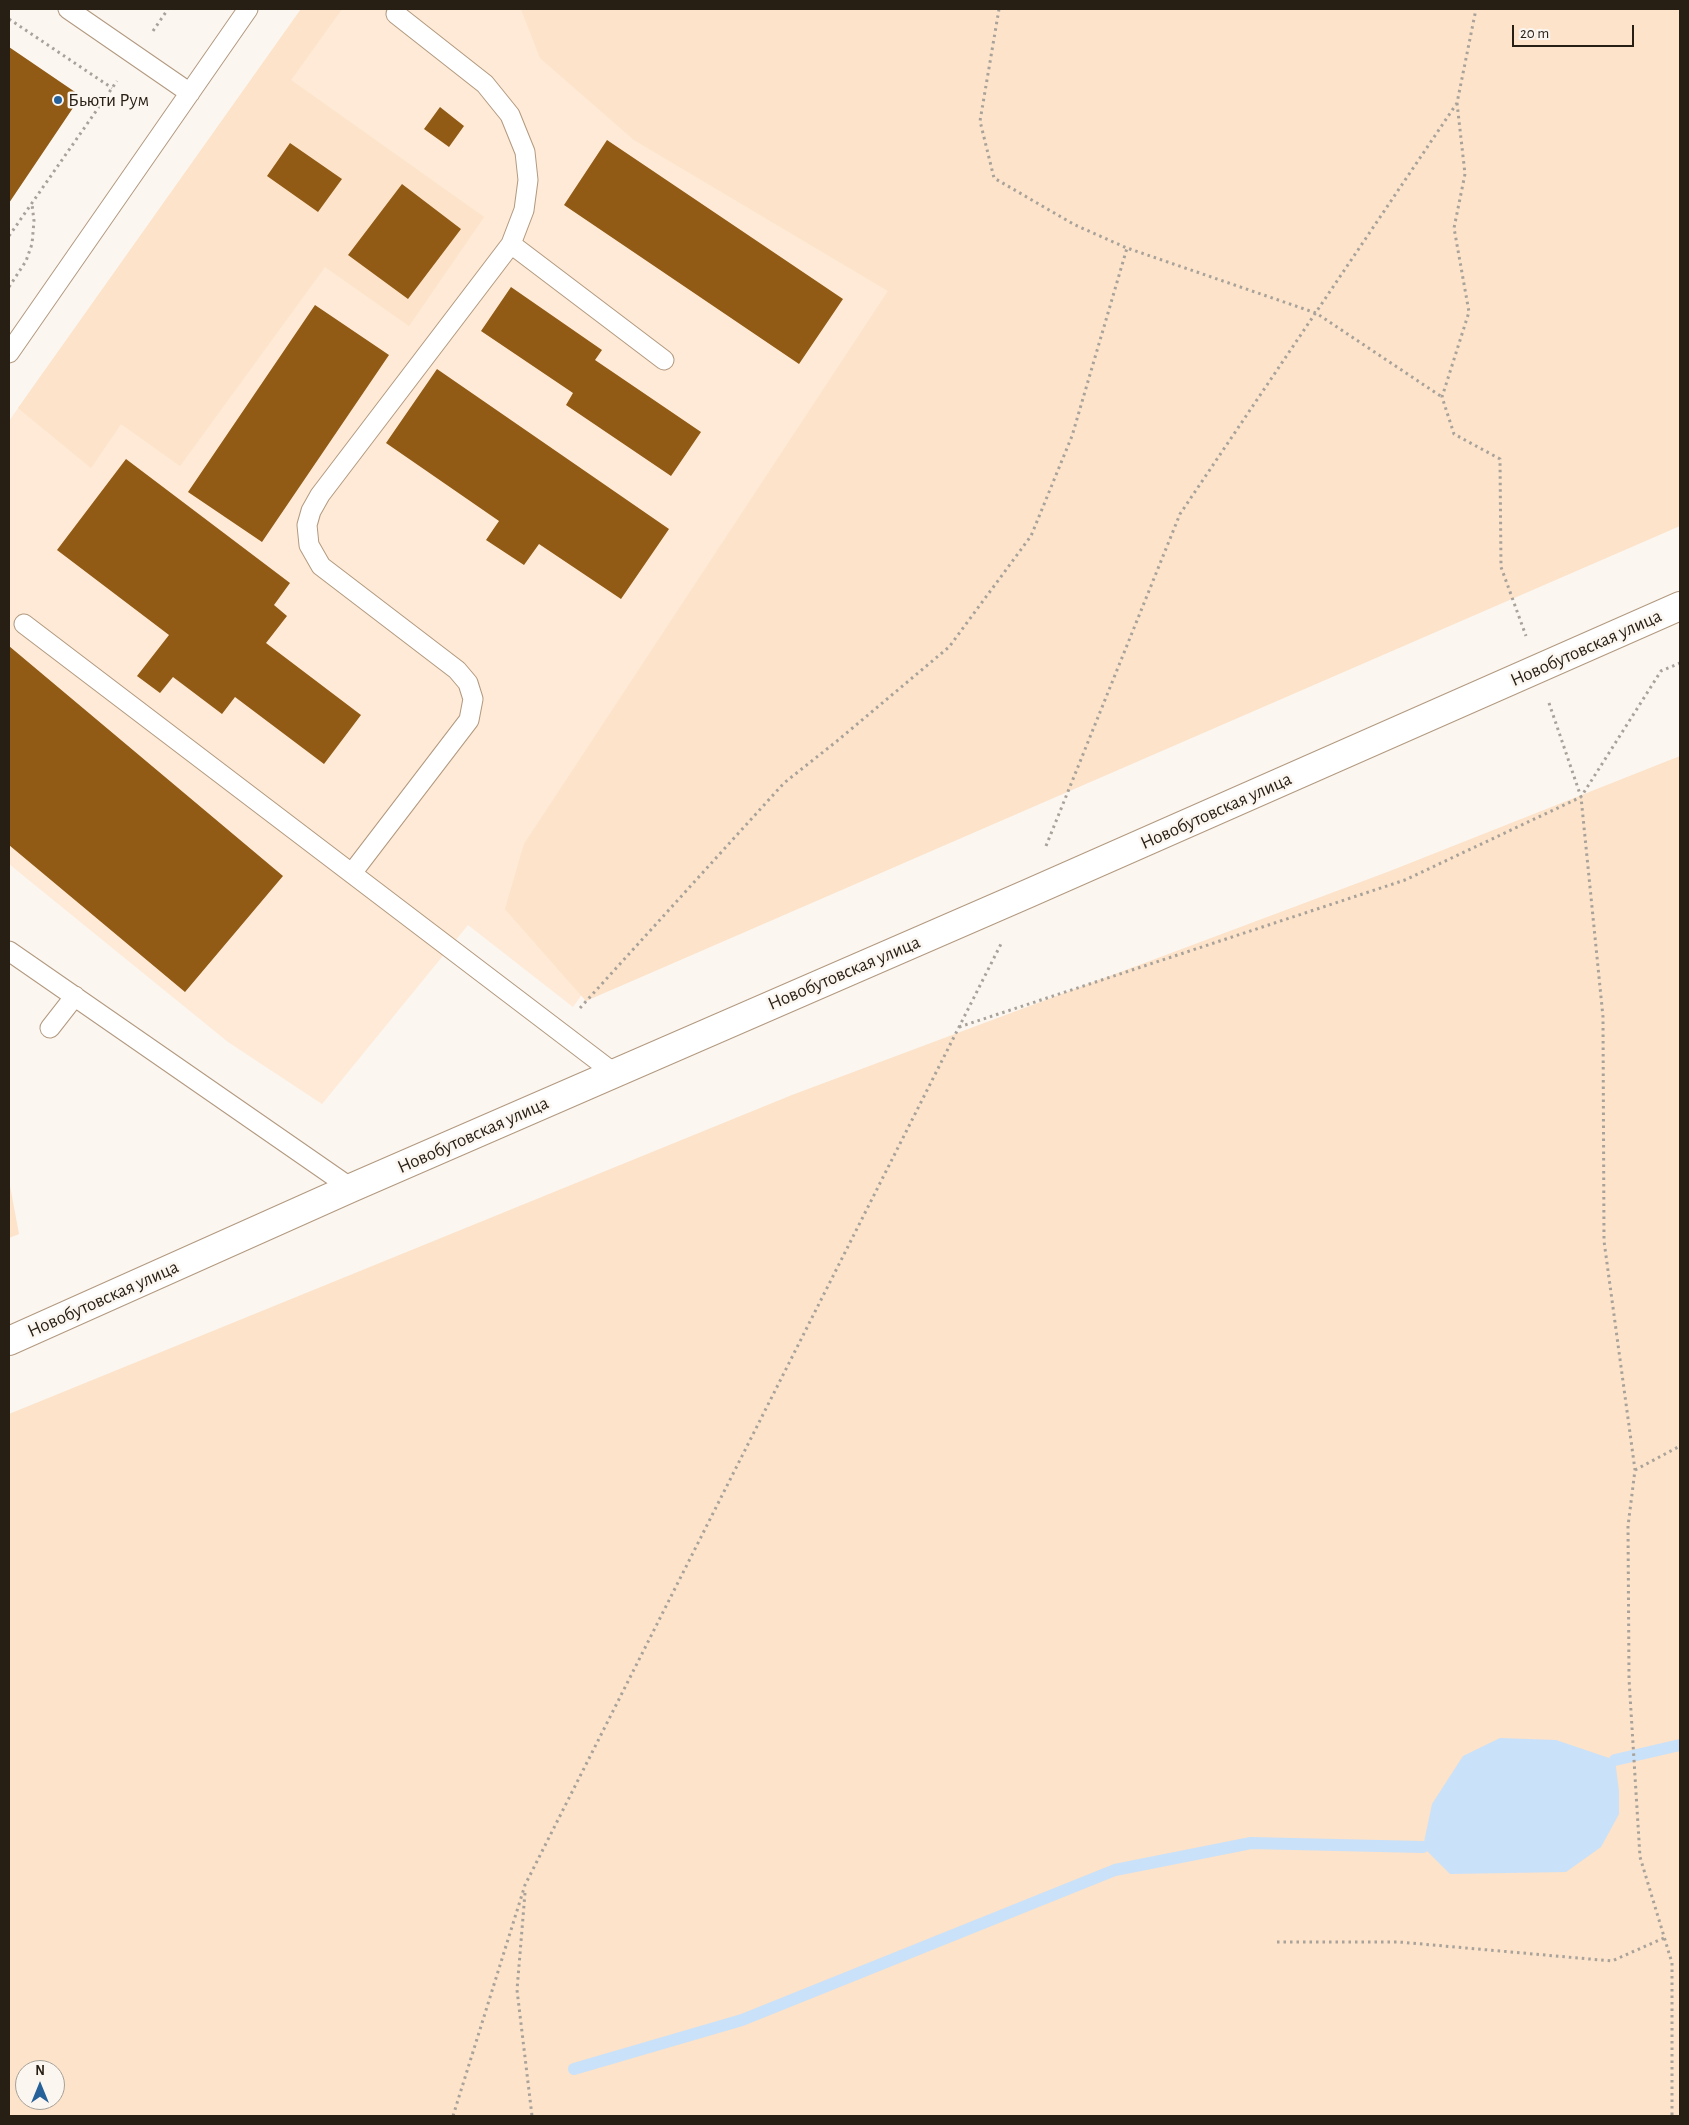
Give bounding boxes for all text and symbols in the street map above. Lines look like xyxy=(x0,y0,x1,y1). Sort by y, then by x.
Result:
scale bar xyxy=(1514,15,1636,47)
text: 20 m xyxy=(1520,26,1549,41)
place label: Бьюти Рум xyxy=(68,89,149,111)
marker: Бьюти Рум xyxy=(52,94,64,106)
street label: Новобутовская улица xyxy=(1507,604,1665,692)
street label: Новобутовская улица xyxy=(1137,767,1295,855)
street label: Новобутовская улица xyxy=(764,931,924,1015)
street label: Новобутовская улица xyxy=(394,1091,552,1179)
street label: Новобутовская улица xyxy=(24,1255,182,1343)
north arrow xyxy=(15,2060,65,2110)
text: N xyxy=(35,2064,45,2078)

